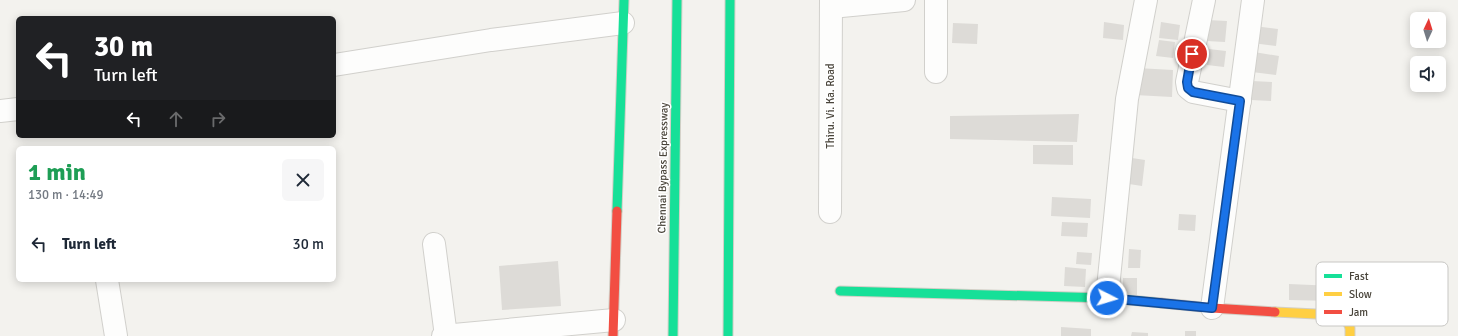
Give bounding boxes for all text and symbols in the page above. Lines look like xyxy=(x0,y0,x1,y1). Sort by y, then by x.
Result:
north arrow xyxy=(1410,12,1446,48)
map controls xyxy=(1410,12,1446,92)
text: 30 m xyxy=(94,30,153,64)
icon: left xyxy=(28,32,80,84)
pin xyxy=(1175,37,1209,71)
icon: arrive xyxy=(1181,43,1203,65)
button: sound xyxy=(1410,56,1446,92)
street label: Thiru. Vi. Ka. Road xyxy=(824,63,837,149)
text: Turn left xyxy=(94,64,157,86)
street label: Chennai Bypass Expressway xyxy=(655,102,671,233)
icon: left xyxy=(123,108,145,130)
icon: ahead xyxy=(165,108,187,130)
icon: right xyxy=(207,108,229,130)
text: 1 min xyxy=(28,157,86,187)
button: close xyxy=(282,159,324,201)
text: 130 m · 14:49 xyxy=(28,187,104,203)
icon: left xyxy=(28,233,50,255)
text: Turn left xyxy=(62,235,116,253)
text: 30 m xyxy=(293,235,324,253)
legend xyxy=(1316,262,1448,326)
text: Fast xyxy=(1349,270,1369,283)
position arrow xyxy=(1086,277,1128,319)
text: Slow xyxy=(1349,288,1372,301)
text: Jam xyxy=(1349,306,1368,319)

